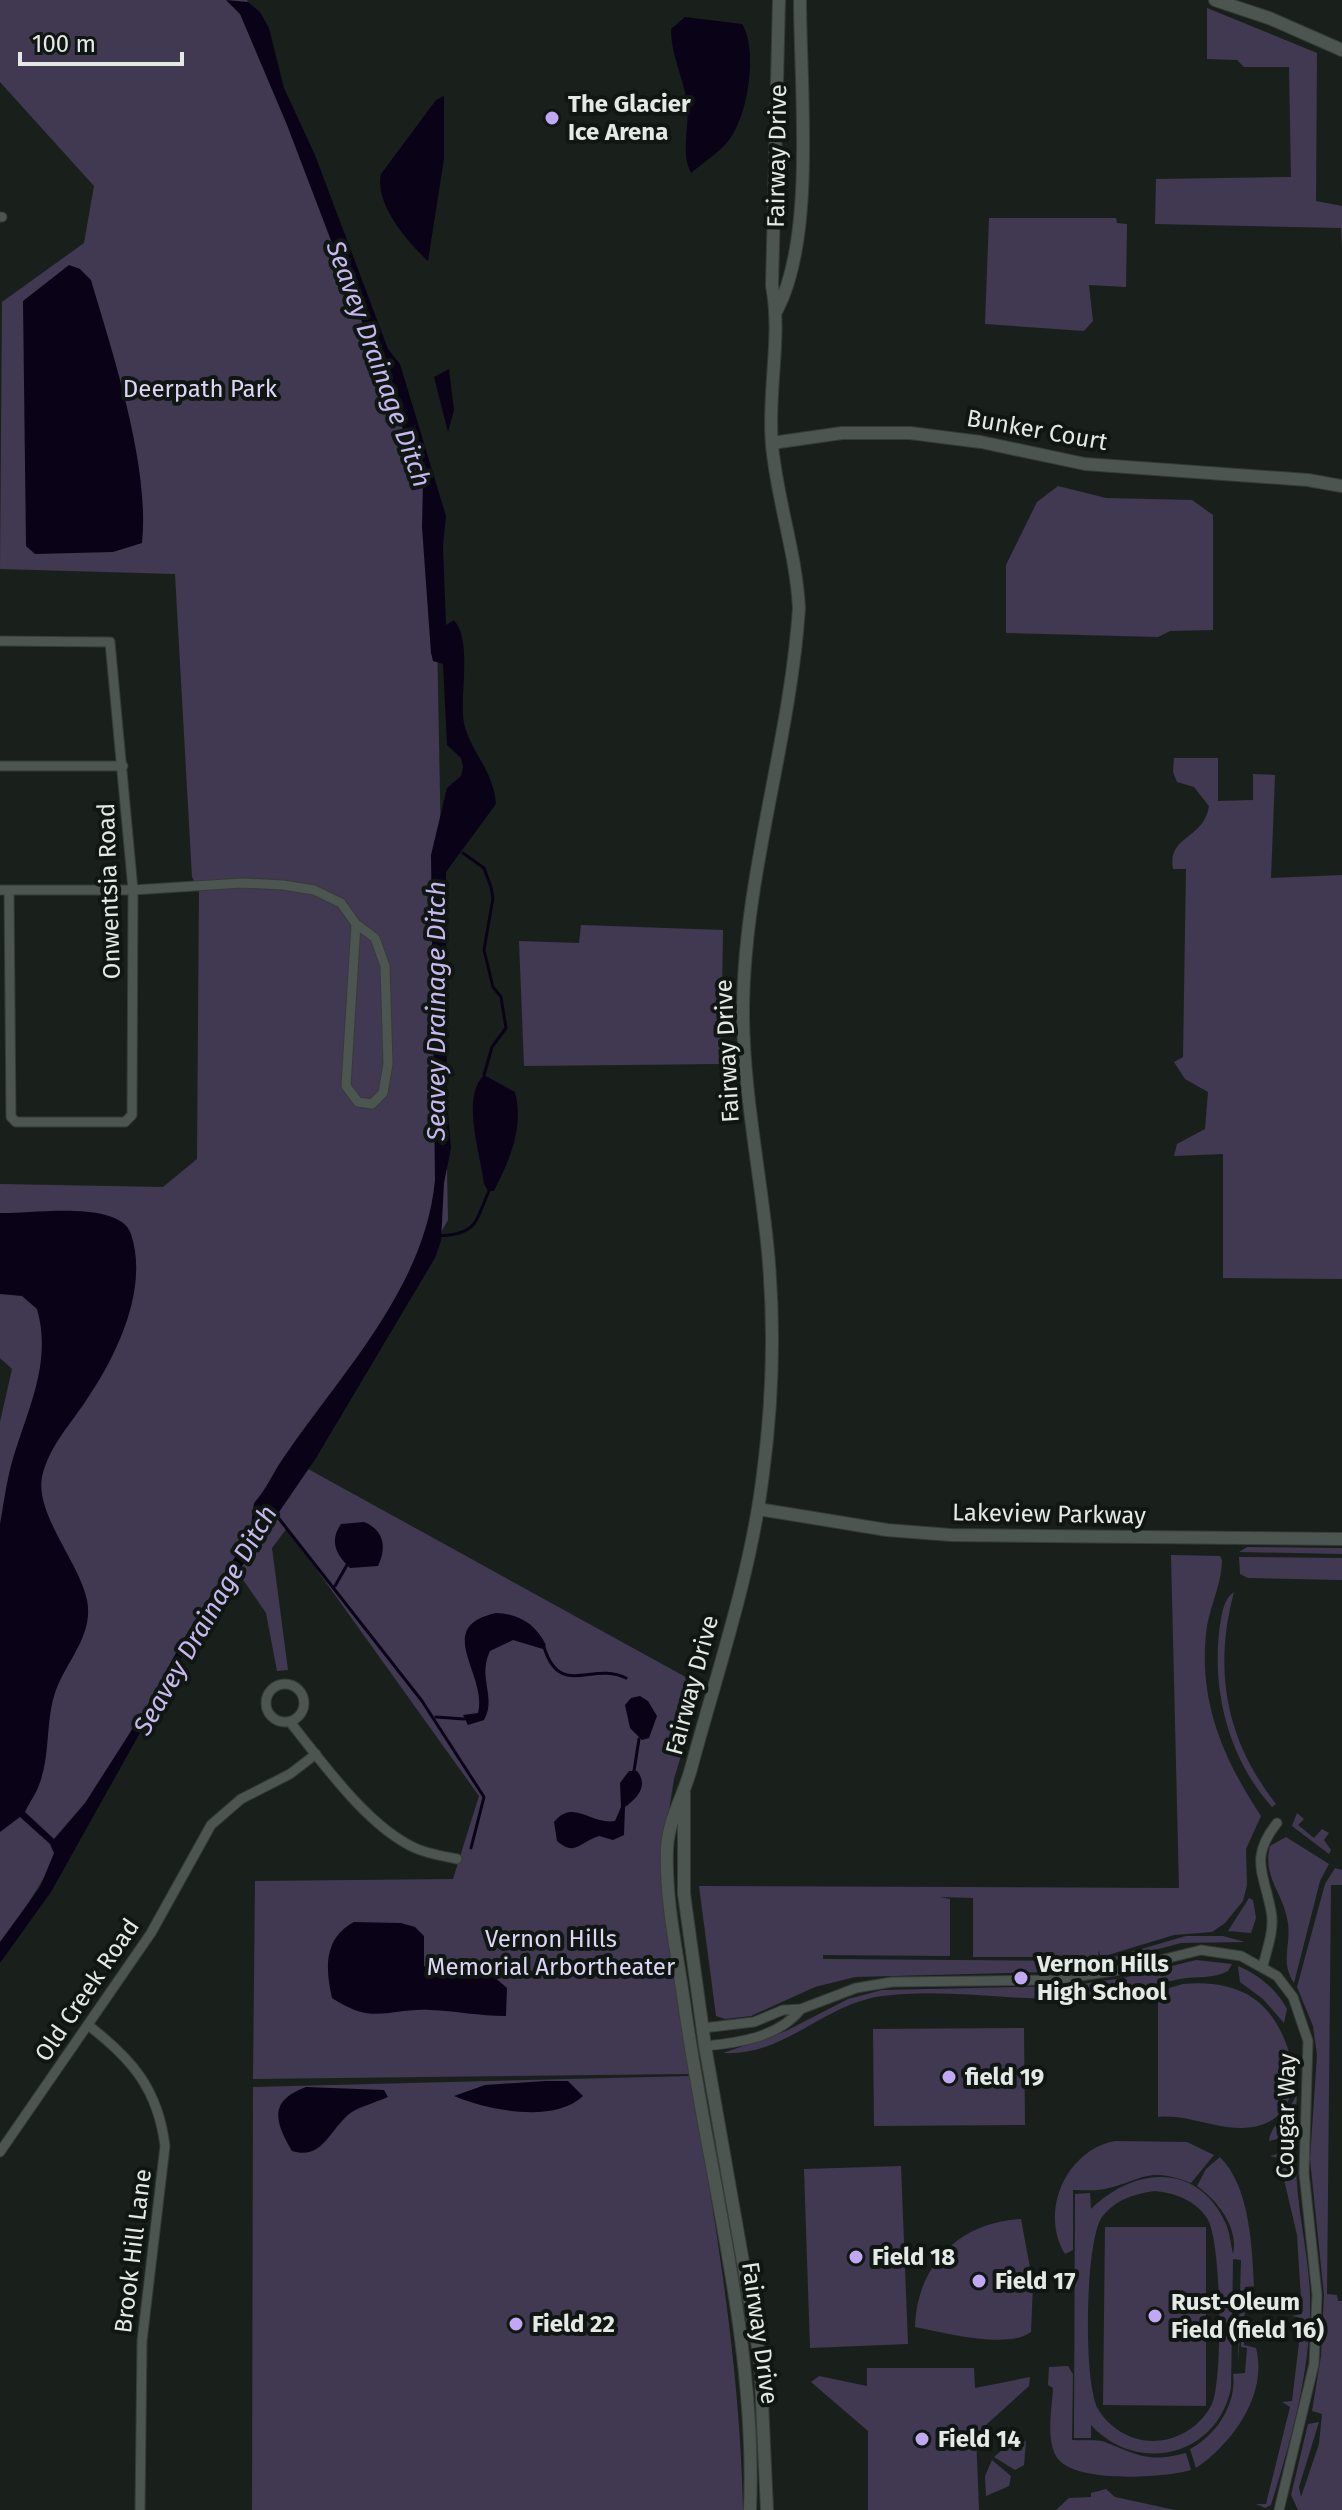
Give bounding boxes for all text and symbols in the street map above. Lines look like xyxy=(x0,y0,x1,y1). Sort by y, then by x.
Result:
scale bar xyxy=(20,16,182,66)
text: 100 m xyxy=(32,30,96,58)
street label: Fairway Drive xyxy=(762,84,792,228)
place label: The Glacier Ice Arena xyxy=(568,90,691,146)
marker: The Glacier Ice Arena xyxy=(543,109,561,127)
water label: Seavey Drainage Ditch xyxy=(319,236,438,492)
park label: Deerpath Park xyxy=(123,375,278,403)
street label: Bunker Court xyxy=(965,404,1110,456)
street label: Onwentsia Road xyxy=(92,802,126,980)
water label: Seavey Drainage Ditch xyxy=(421,881,452,1142)
street label: Fairway Drive xyxy=(709,979,745,1123)
street label: Lakeview Parkway xyxy=(952,1498,1146,1530)
water label: Seavey Drainage Ditch xyxy=(126,1500,284,1741)
street label: Fairway Drive xyxy=(660,1612,724,1758)
street label: Old Creek Road xyxy=(29,1913,145,2067)
park label: Vernon Hills Memorial Arbortheater xyxy=(427,1925,676,1981)
place label: Vernon Hills High School xyxy=(1036,1950,1169,2006)
marker: Vernon Hills High School xyxy=(1012,1969,1030,1987)
street label: Cougar Way xyxy=(1271,2053,1301,2179)
place label: field 19 xyxy=(965,2063,1044,2091)
marker: field 19 xyxy=(940,2068,958,2086)
street label: Brook Hill Lane xyxy=(109,2167,157,2335)
place label: Field 18 xyxy=(872,2243,955,2271)
marker: Field 18 xyxy=(847,2248,865,2266)
street label: Fairway Drive xyxy=(736,2260,784,2406)
place label: Field 17 xyxy=(995,2267,1075,2295)
marker: Field 17 xyxy=(970,2272,988,2290)
place label: Rust-Oleum Field (field 16) xyxy=(1171,2288,1324,2344)
marker: Rust-Oleum Field (field 16) xyxy=(1146,2307,1164,2325)
place label: Field 22 xyxy=(532,2310,615,2338)
marker: Field 22 xyxy=(507,2315,525,2333)
place label: Field 14 xyxy=(938,2425,1021,2453)
marker: Field 14 xyxy=(913,2430,931,2448)

